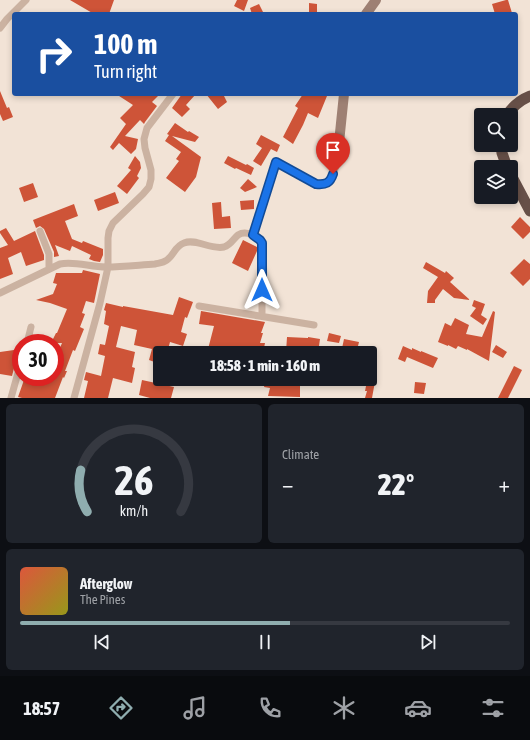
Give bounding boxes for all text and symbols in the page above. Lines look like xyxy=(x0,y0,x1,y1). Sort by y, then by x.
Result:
icon: right xyxy=(28,28,80,80)
text: 100 m xyxy=(94,28,157,60)
text: Turn right xyxy=(94,61,157,82)
map controls xyxy=(474,108,518,204)
button: search xyxy=(474,108,518,152)
pin xyxy=(316,133,350,174)
icon: arrive xyxy=(322,139,344,161)
button: layers xyxy=(474,160,518,204)
position arrow xyxy=(241,269,283,311)
speed limit sign: 30 xyxy=(12,334,64,386)
text: 18:58 · 1 min · 160 m xyxy=(210,357,320,374)
text: Climate xyxy=(282,447,319,462)
text: 26 xyxy=(114,455,154,503)
text: 22° xyxy=(378,467,414,501)
text: − xyxy=(282,471,293,497)
text: + xyxy=(499,471,510,497)
text: km/h xyxy=(120,502,148,518)
text: Afterglow xyxy=(80,575,133,592)
text: The Pines xyxy=(80,592,125,607)
icon: previous xyxy=(91,631,113,653)
icon: pause xyxy=(254,631,276,653)
icon: next xyxy=(417,631,439,653)
icon: directions xyxy=(107,694,135,722)
icon: music xyxy=(181,694,209,722)
icon: phone xyxy=(256,694,284,722)
icon: climate xyxy=(330,694,358,722)
icon: car xyxy=(404,694,432,722)
icon: filters xyxy=(479,694,507,722)
text: 18:57 xyxy=(23,698,60,719)

